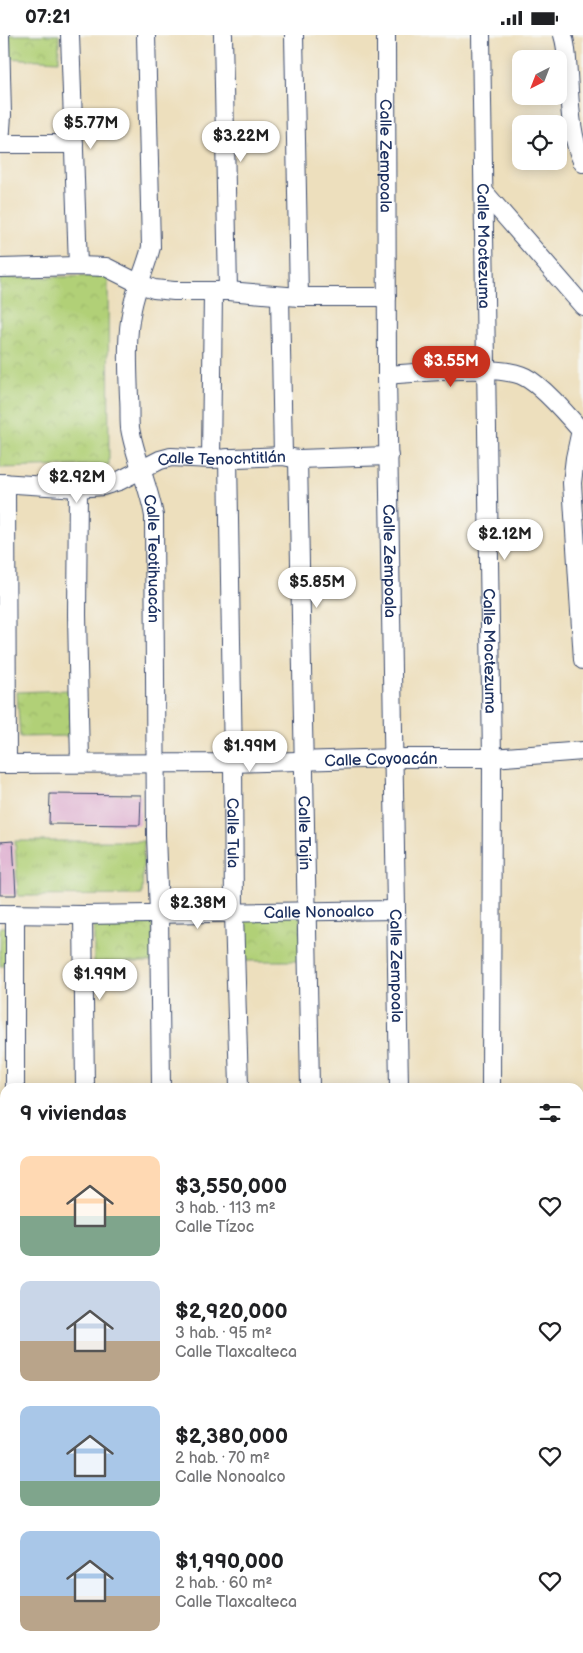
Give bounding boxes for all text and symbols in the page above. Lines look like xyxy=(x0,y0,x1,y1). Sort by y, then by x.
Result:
text: 07:21 xyxy=(25,6,71,29)
north arrow xyxy=(512,50,568,105)
map controls xyxy=(512,50,567,170)
street label: Calle Zempoala xyxy=(375,99,395,213)
pin: $5.77M xyxy=(50,107,132,150)
text: $5.77M xyxy=(64,114,118,133)
button: locate xyxy=(512,115,567,170)
pin: $3.22M xyxy=(200,121,282,163)
text: $3.22M xyxy=(213,127,269,146)
street label: Calle Moctezuma xyxy=(472,183,493,309)
pin: $3.55M xyxy=(410,345,492,388)
text: $3.55M xyxy=(423,352,479,371)
street label: Calle Tenochtitlán xyxy=(155,448,286,471)
pin: $2.92M xyxy=(36,461,118,504)
text: $2.92M xyxy=(49,468,105,487)
street label: Calle Teotihuacán xyxy=(138,492,163,623)
street label: Calle Zempoala xyxy=(378,504,399,618)
pin: $2.12M xyxy=(464,519,546,561)
text: $2.12M xyxy=(478,525,532,544)
pin: $5.85M xyxy=(276,567,358,609)
text: $5.85M xyxy=(289,573,345,592)
street label: Calle Moctezuma xyxy=(478,588,499,714)
pin: $1.99M xyxy=(209,731,291,773)
text: $1.99M xyxy=(223,737,277,756)
street label: Calle Coyoacán xyxy=(324,750,438,771)
street label: Calle Tajín xyxy=(293,796,314,870)
street label: Calle Tula xyxy=(222,798,242,868)
pin: $2.38M xyxy=(157,887,239,930)
text: $2.38M xyxy=(170,894,226,913)
street label: Calle Nonoalco xyxy=(263,902,374,923)
street label: Calle Zempoala xyxy=(385,909,406,1023)
pin: $1.99M xyxy=(59,959,141,1001)
text: $1.99M xyxy=(73,965,127,984)
icon: filters xyxy=(536,1099,564,1127)
text: 9 viviendas xyxy=(20,1101,127,1126)
text: $3,550,000 xyxy=(175,1174,287,1199)
icon: home xyxy=(60,1176,120,1236)
icon: heart xyxy=(536,1192,564,1220)
text: 3 hab. · 113 m² xyxy=(175,1199,276,1218)
text: Calle Tízoc xyxy=(175,1218,254,1237)
text: $2,920,000 xyxy=(175,1299,288,1324)
icon: home xyxy=(60,1301,120,1361)
icon: heart xyxy=(536,1317,564,1345)
text: 3 hab. · 95 m² xyxy=(175,1324,272,1343)
text: Calle Tlaxcalteca xyxy=(175,1343,297,1362)
text: $2,380,000 xyxy=(175,1424,288,1449)
icon: home xyxy=(60,1426,120,1486)
icon: heart xyxy=(536,1442,564,1470)
text: 2 hab. · 70 m² xyxy=(175,1449,270,1468)
text: Calle Nonoalco xyxy=(175,1468,286,1487)
text: $1,990,000 xyxy=(175,1549,284,1574)
icon: home xyxy=(60,1551,120,1611)
icon: heart xyxy=(536,1567,564,1595)
text: 2 hab. · 60 m² xyxy=(175,1574,272,1593)
text: Calle Tlaxcalteca xyxy=(175,1593,297,1612)

